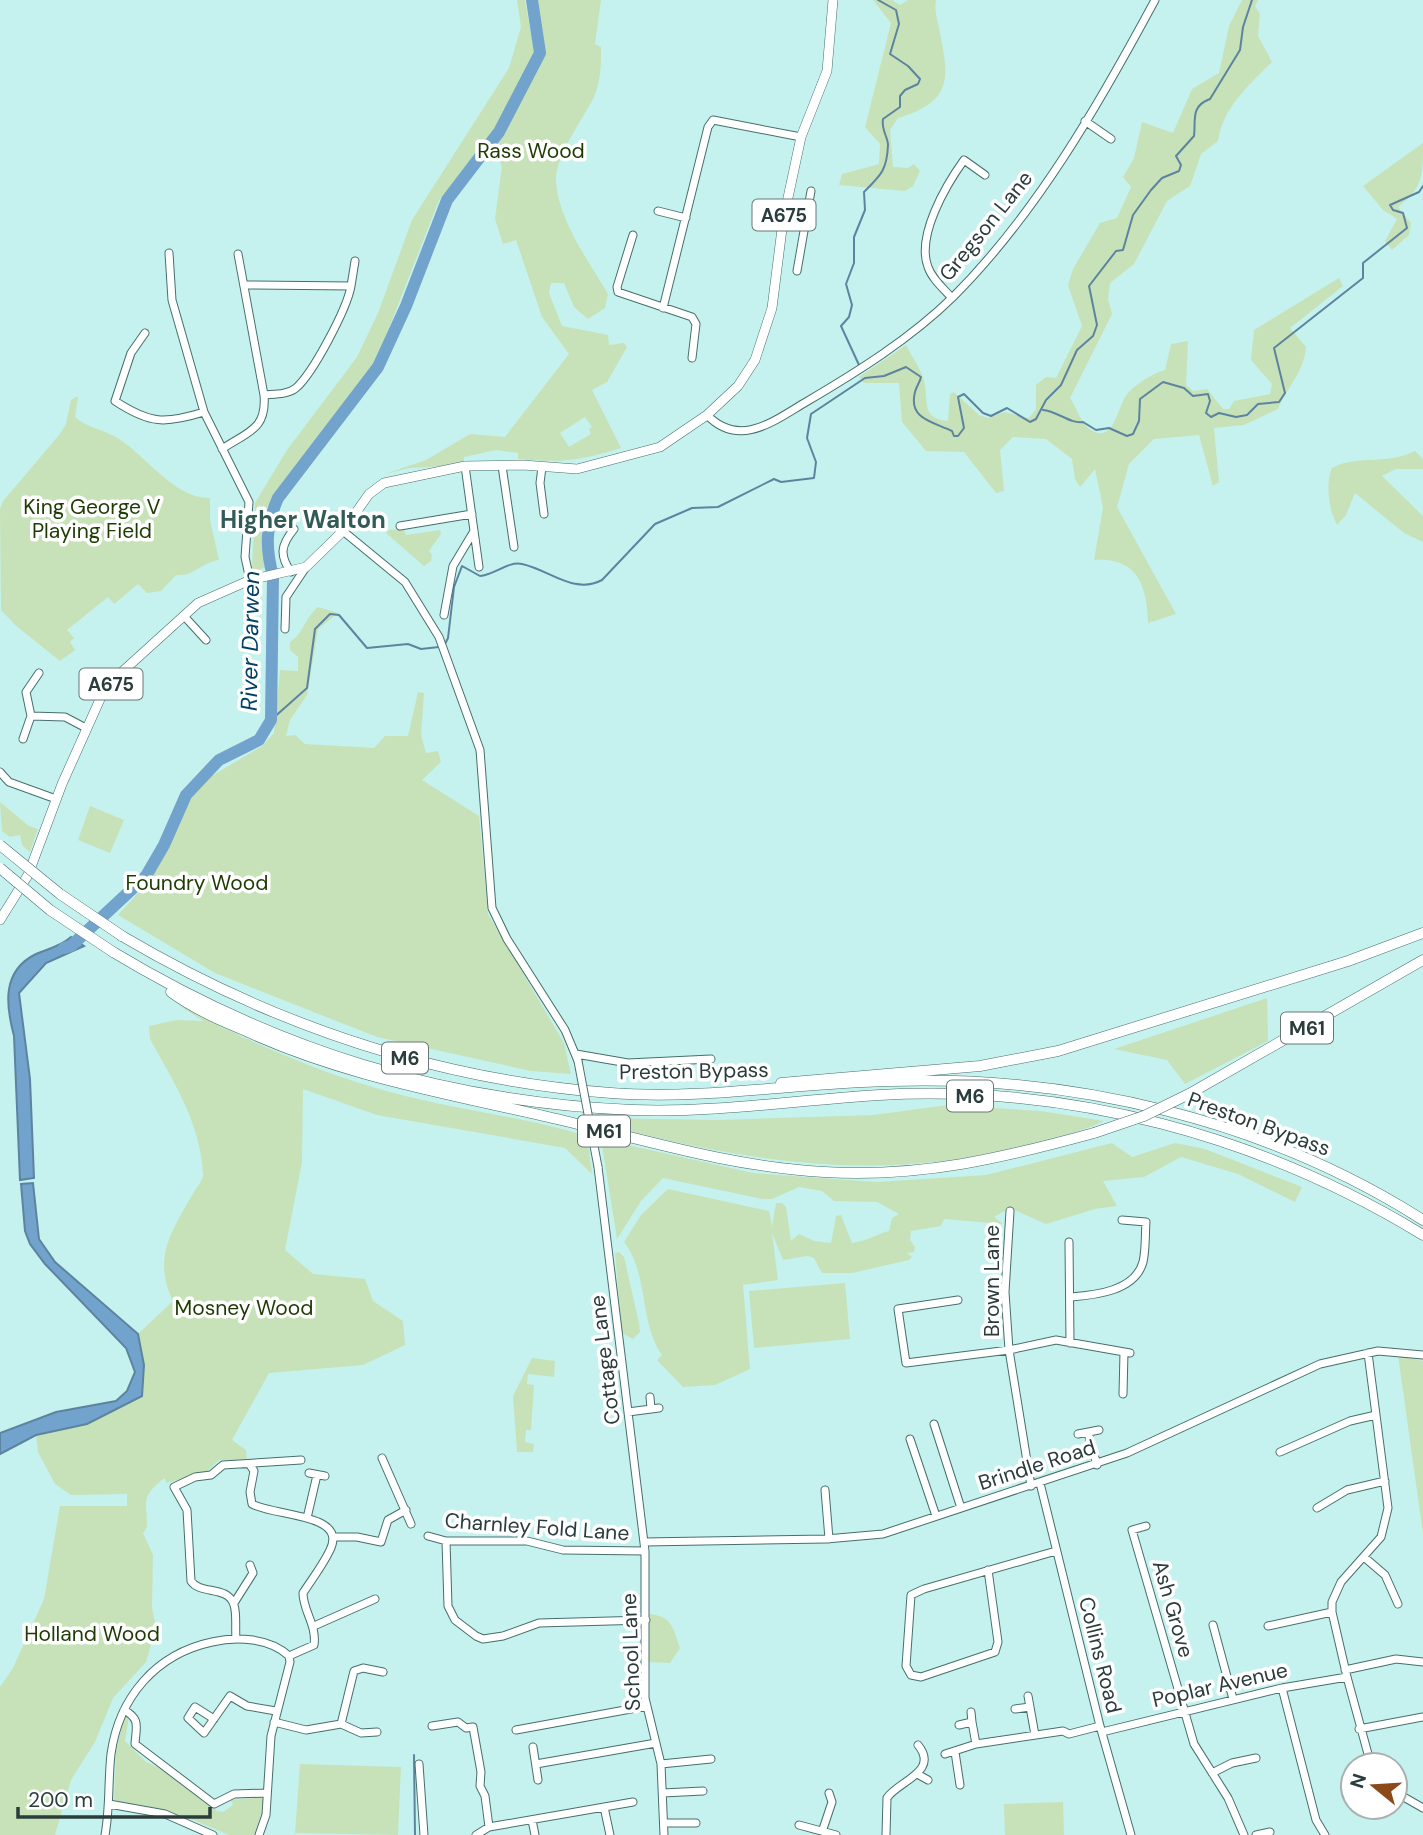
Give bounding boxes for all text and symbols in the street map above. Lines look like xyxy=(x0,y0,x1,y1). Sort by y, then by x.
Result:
park label: Rass Wood xyxy=(477,137,585,165)
street label: Gregson Lane xyxy=(933,165,1039,287)
road number: A675 xyxy=(752,200,816,230)
park label: King George V Playing Field xyxy=(23,493,161,545)
district label: Higher Walton xyxy=(220,504,386,535)
water label: River Darwen xyxy=(234,571,266,711)
road number: A675 xyxy=(80,668,142,699)
park label: Foundry Wood xyxy=(126,869,268,897)
road number: M61 xyxy=(1281,1012,1333,1044)
road number: M6 xyxy=(382,1042,428,1074)
street label: Preston Bypass xyxy=(619,1056,769,1086)
road number: M6 xyxy=(947,1080,993,1112)
street label: Preston Bypass xyxy=(1184,1085,1334,1163)
road number: M61 xyxy=(578,1116,630,1147)
street label: Brown Lane xyxy=(978,1225,1006,1337)
park label: Mosney Wood xyxy=(175,1294,313,1322)
street label: Cottage Lane xyxy=(583,1294,627,1426)
street label: Brindle Road xyxy=(975,1433,1099,1497)
street label: Charnley Fold Lane xyxy=(444,1507,630,1547)
street label: Ash Grove xyxy=(1146,1557,1200,1661)
street label: School Lane xyxy=(615,1593,647,1711)
street label: Collins Road xyxy=(1072,1594,1128,1716)
park label: Holland Wood xyxy=(24,1620,160,1648)
street label: Poplar Avenue xyxy=(1150,1656,1290,1714)
north arrow xyxy=(1339,1751,1409,1821)
text: N xyxy=(1344,1770,1372,1791)
scale bar xyxy=(18,1776,210,1820)
text: 200 m xyxy=(28,1786,93,1814)

